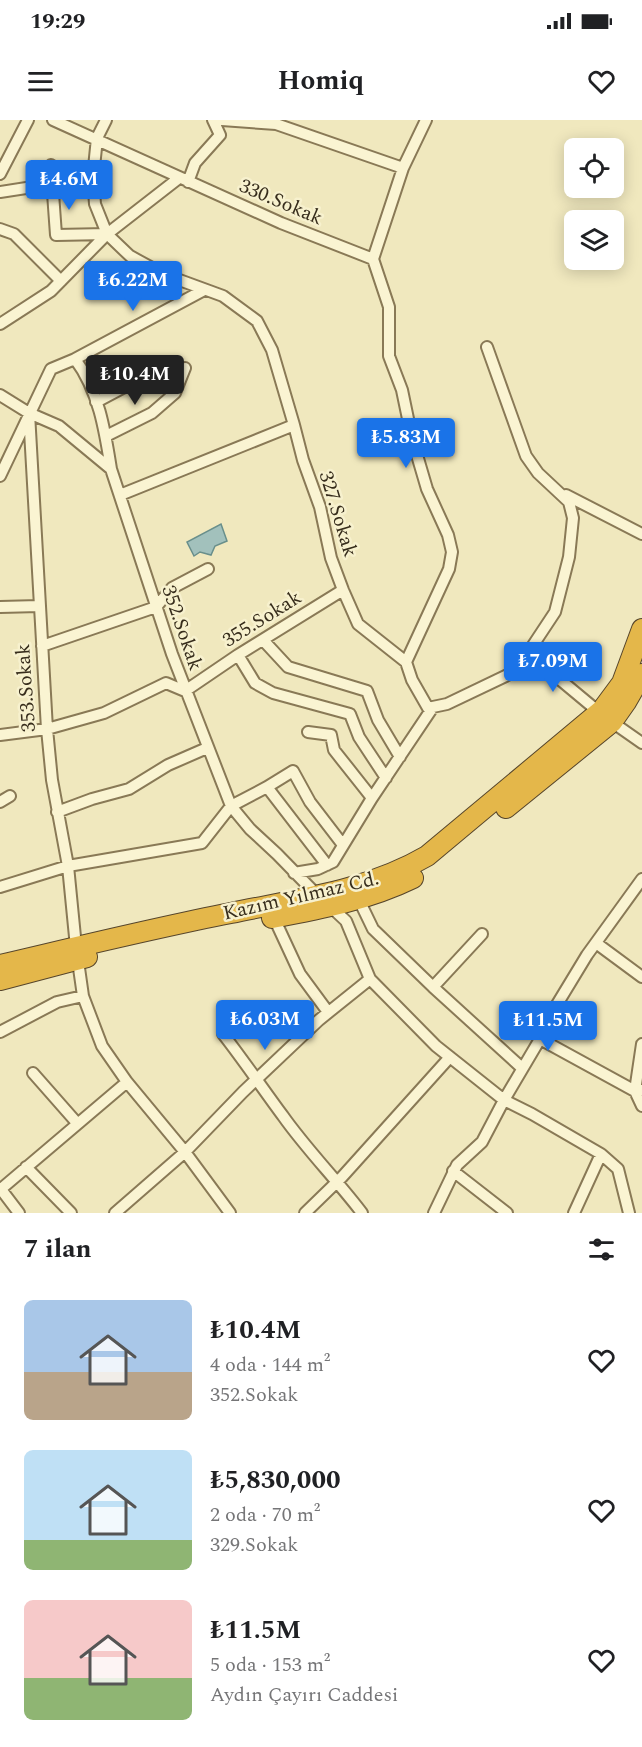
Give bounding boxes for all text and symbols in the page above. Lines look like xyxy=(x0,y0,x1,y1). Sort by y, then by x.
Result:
text: 19:29 xyxy=(30,5,85,38)
text: Homiq xyxy=(278,60,364,102)
icon: menu xyxy=(24,65,57,98)
icon: heart xyxy=(585,65,618,98)
map controls xyxy=(564,138,624,270)
button: locate xyxy=(564,138,624,198)
pin: ₺4.6M xyxy=(27,160,111,211)
text: ₺4.6M xyxy=(40,164,98,194)
street label: 330.Sokak xyxy=(234,171,328,233)
button: layers xyxy=(564,210,624,270)
pin: ₺6.22M xyxy=(84,261,182,312)
text: ₺6.22M xyxy=(98,265,168,295)
pin: ₺10.4M xyxy=(86,355,184,406)
text: ₺10.4M xyxy=(100,359,170,389)
pin: ₺5.83M xyxy=(357,418,455,469)
text: ₺5.83M xyxy=(371,422,441,452)
street label: 327.Sokak xyxy=(311,467,365,561)
street label: 352.Sokak xyxy=(153,581,211,675)
street label: 355.Sokak xyxy=(217,583,307,655)
pin: ₺7.09M xyxy=(504,642,602,693)
street label: 353.Sokak xyxy=(8,643,44,733)
text: ₺7.09M xyxy=(518,646,588,676)
street label: Kazım Yılmaz Cd. xyxy=(220,863,382,929)
pin: ₺6.03M xyxy=(216,1000,314,1051)
pin: ₺11.5M xyxy=(499,1001,597,1052)
text: ₺6.03M xyxy=(230,1004,300,1034)
text: ₺11.5M xyxy=(513,1005,583,1035)
text: 7 ilan xyxy=(24,1229,92,1269)
icon: filters xyxy=(585,1233,618,1266)
text: ₺10.4M xyxy=(210,1310,301,1350)
icon: home xyxy=(72,1324,144,1396)
icon: heart xyxy=(585,1344,618,1377)
text: 4 oda · 144 m² xyxy=(210,1350,330,1380)
text: 352.Sokak xyxy=(210,1380,299,1410)
text: ₺5,830,000 xyxy=(210,1460,341,1500)
icon: home xyxy=(72,1474,144,1546)
icon: heart xyxy=(585,1494,618,1527)
text: 2 oda · 70 m² xyxy=(210,1500,320,1530)
text: 329.Sokak xyxy=(210,1530,299,1560)
text: ₺11.5M xyxy=(210,1610,301,1650)
icon: home xyxy=(72,1624,144,1696)
icon: heart xyxy=(585,1644,618,1677)
text: 5 oda · 153 m² xyxy=(210,1650,330,1680)
text: Aydın Çayırı Caddesi xyxy=(210,1680,398,1710)

